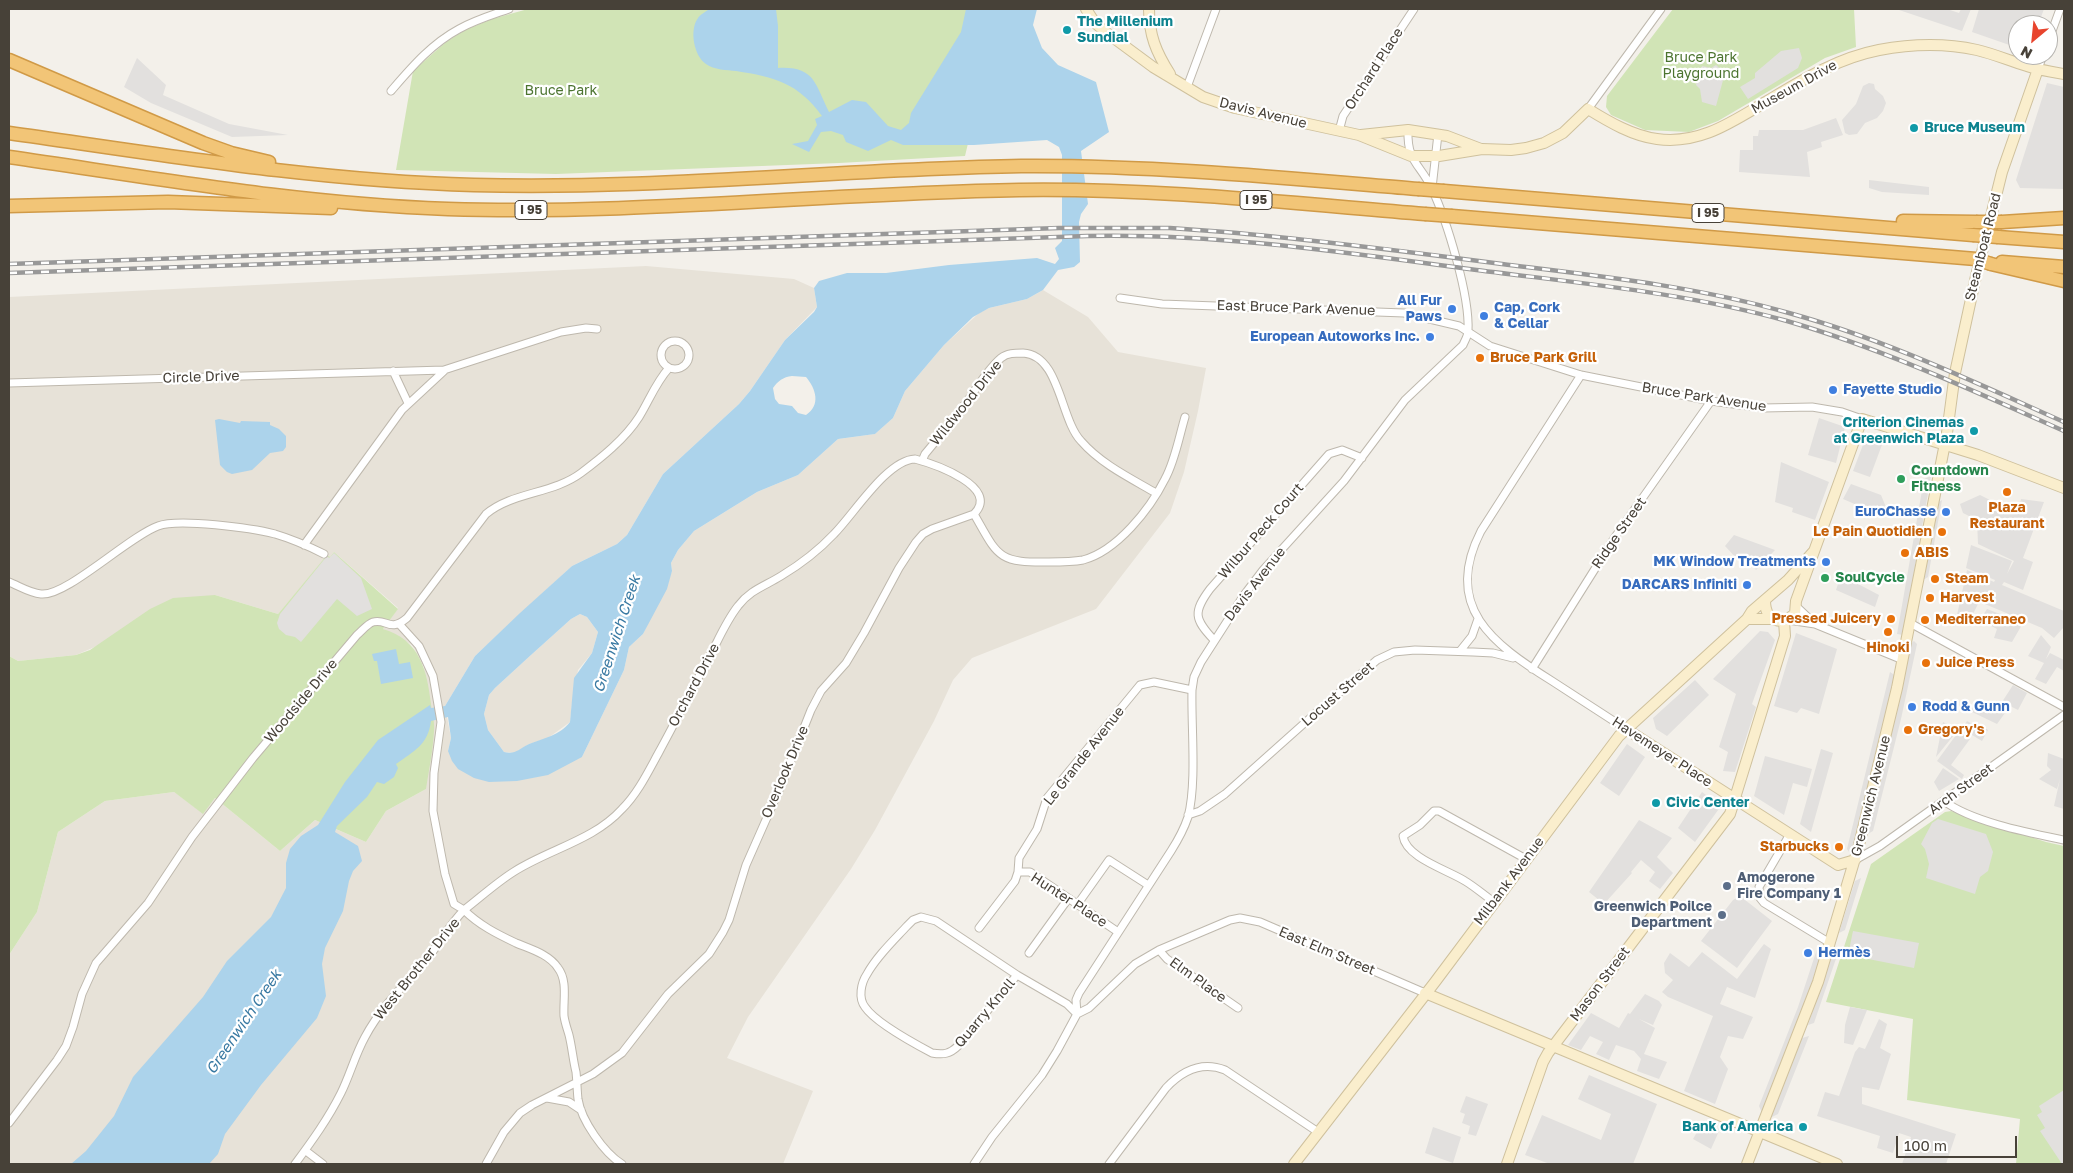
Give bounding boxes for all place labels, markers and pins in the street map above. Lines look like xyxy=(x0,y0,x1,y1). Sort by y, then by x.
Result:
place label: The Millenium Sundial xyxy=(1077,14,1173,46)
marker: The Millenium Sundial xyxy=(1061,24,1073,36)
place label: Bruce Museum xyxy=(1924,120,2025,136)
marker: Bruce Museum xyxy=(1908,122,1920,134)
place label: All Fur Paws xyxy=(1397,293,1442,326)
place label: Cap, Cork & Cellar xyxy=(1494,300,1560,332)
marker: All Fur Paws xyxy=(1446,303,1458,315)
marker: Cap, Cork & Cellar xyxy=(1478,310,1490,322)
place label: European Autoworks Inc. xyxy=(1250,329,1420,345)
marker: European Autoworks Inc. xyxy=(1424,331,1436,343)
place label: Bruce Park Grill xyxy=(1490,350,1597,366)
marker: Bruce Park Grill xyxy=(1474,352,1486,364)
place label: Fayette Studio xyxy=(1843,382,1942,398)
marker: Fayette Studio xyxy=(1827,384,1839,396)
place label: Criterion Cinemas at Greenwich Plaza xyxy=(1833,415,1964,448)
marker: Criterion Cinemas at Greenwich Plaza xyxy=(1968,425,1980,437)
place label: Countdown Fitness xyxy=(1911,463,1989,496)
marker: Countdown Fitness xyxy=(1895,473,1907,485)
marker: Plaza Restaurant xyxy=(2001,486,2013,498)
place label: Plaza Restaurant xyxy=(1969,500,2045,532)
place label: EuroChasse xyxy=(1855,504,1936,520)
marker: EuroChasse xyxy=(1940,506,1952,518)
place label: Le Pain Quotidien xyxy=(1813,524,1932,540)
marker: Le Pain Quotidien xyxy=(1936,526,1948,538)
place label: ABIS xyxy=(1915,545,1949,561)
marker: ABIS xyxy=(1899,547,1911,559)
place label: MK Window Treatments xyxy=(1653,554,1816,570)
marker: MK Window Treatments xyxy=(1820,556,1832,568)
place label: SoulCycle xyxy=(1835,570,1905,586)
place label: Steam xyxy=(1945,571,1988,587)
marker: SoulCycle xyxy=(1819,572,1831,584)
marker: Steam xyxy=(1929,573,1941,585)
place label: DARCARS Infiniti xyxy=(1622,577,1737,593)
marker: DARCARS Infiniti xyxy=(1741,579,1753,591)
place label: Harvest xyxy=(1940,590,1994,606)
marker: Harvest xyxy=(1924,592,1936,604)
place label: Pressed Juicery xyxy=(1771,611,1881,627)
place label: Mediterraneo xyxy=(1935,612,2026,628)
marker: Pressed Juicery xyxy=(1885,613,1897,625)
marker: Mediterraneo xyxy=(1919,614,1931,626)
marker: Hinoki xyxy=(1882,626,1894,638)
place label: Hinoki xyxy=(1866,640,1910,656)
place label: Juice Press xyxy=(1936,655,2015,671)
marker: Juice Press xyxy=(1920,657,1932,669)
place label: Rodd & Gunn xyxy=(1922,699,2010,715)
marker: Rodd & Gunn xyxy=(1906,701,1918,713)
place label: Gregory's xyxy=(1918,722,1985,738)
marker: Gregory's xyxy=(1902,724,1914,736)
place label: Civic Center xyxy=(1666,795,1750,811)
marker: Civic Center xyxy=(1650,797,1662,809)
place label: Starbucks xyxy=(1760,839,1829,855)
marker: Starbucks xyxy=(1833,841,1845,853)
place label: Amogerone Fire Company 1 xyxy=(1737,870,1841,902)
marker: Amogerone Fire Company 1 xyxy=(1721,880,1733,892)
place label: Greenwich Poilce Department xyxy=(1594,899,1712,932)
marker: Greenwich Poilce Department xyxy=(1716,909,1728,921)
place label: Hermès xyxy=(1818,945,1871,961)
marker: Hermès xyxy=(1802,947,1814,959)
place label: Bank of America xyxy=(1682,1119,1793,1135)
marker: Bank of America xyxy=(1797,1121,1809,1133)

